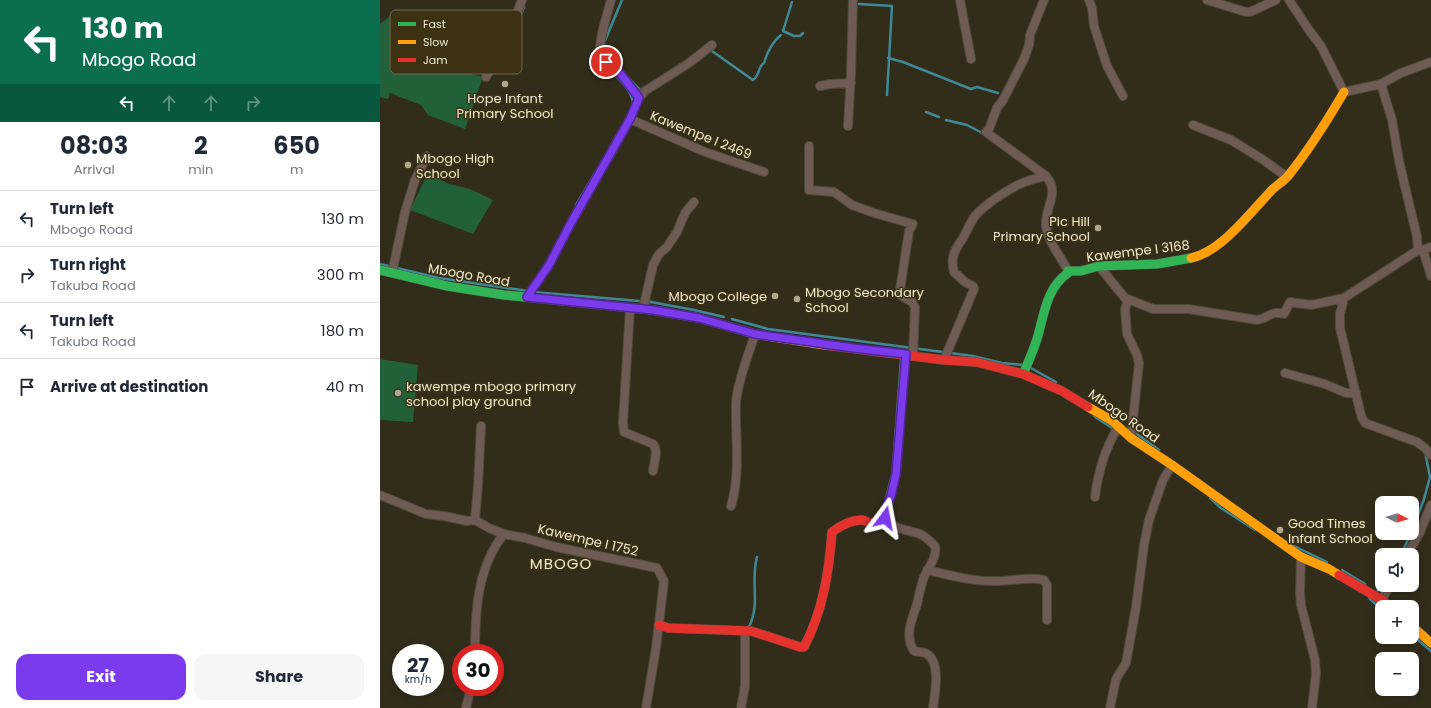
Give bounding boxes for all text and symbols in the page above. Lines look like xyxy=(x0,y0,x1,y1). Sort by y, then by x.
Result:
text: 130 m xyxy=(82,9,163,48)
legend xyxy=(390,10,522,74)
icon: left xyxy=(16,16,68,68)
text: Fast xyxy=(423,16,446,32)
text: Slow xyxy=(423,34,448,50)
pin xyxy=(589,45,623,79)
text: Mbogo Road xyxy=(82,47,196,72)
icon: arrive xyxy=(595,51,617,73)
text: Jam xyxy=(423,52,448,68)
marker: Hope Infant Primary School xyxy=(500,79,510,89)
place label: Hope Infant Primary School xyxy=(456,89,554,123)
icon: left xyxy=(116,92,138,114)
icon: ahead xyxy=(158,92,180,114)
icon: ahead xyxy=(200,92,222,114)
icon: right xyxy=(242,92,264,114)
street label: Kawempe I 2469 xyxy=(647,106,755,164)
text: 08:03 xyxy=(60,129,128,162)
text: 2 xyxy=(194,129,208,162)
text: 650 xyxy=(273,129,320,162)
place label: Mbogo High School xyxy=(416,149,494,183)
text: Arrival xyxy=(74,160,115,179)
text: min xyxy=(188,160,213,179)
text: m xyxy=(290,160,303,179)
marker: Mbogo High School xyxy=(403,160,413,170)
text: Turn left xyxy=(50,198,114,219)
icon: left xyxy=(16,208,38,230)
text: 130 m xyxy=(321,208,364,229)
place label: Pic Hill Primary School xyxy=(993,212,1090,246)
text: Mbogo Road xyxy=(50,220,133,239)
marker: Pic Hill Primary School xyxy=(1093,223,1103,233)
street label: Kawempe I 3168 xyxy=(1085,235,1191,267)
text: Turn right xyxy=(50,254,126,275)
street label: Mbogo Road xyxy=(427,258,511,292)
icon: right xyxy=(16,264,38,286)
text: 300 m xyxy=(317,264,364,285)
text: Takuba Road xyxy=(50,276,136,295)
place label: Mbogo Secondary School xyxy=(805,283,925,317)
place label: Mbogo College xyxy=(668,287,767,306)
marker: Mbogo College xyxy=(770,291,780,301)
marker: Mbogo Secondary School xyxy=(792,294,802,304)
text: Turn left xyxy=(50,310,114,331)
icon: left xyxy=(16,320,38,342)
text: 180 m xyxy=(321,320,364,341)
text: Takuba Road xyxy=(50,332,136,351)
icon: arrive xyxy=(16,376,38,398)
text: Arrive at destination xyxy=(50,376,208,397)
text: 40 m xyxy=(326,376,364,397)
place label: kawempe mbogo primary school play ground xyxy=(406,377,577,411)
street label: Mbogo Road xyxy=(1085,385,1163,447)
marker: kawempe mbogo primary school play ground xyxy=(393,388,403,398)
north arrow xyxy=(1375,496,1419,540)
map controls xyxy=(1375,496,1419,696)
position arrow xyxy=(864,497,906,539)
place label: Good Times Infant School xyxy=(1288,514,1373,548)
street label: Kawempe I 1752 xyxy=(536,519,640,561)
marker: Good Times Infant School xyxy=(1275,525,1285,535)
button: sound xyxy=(1375,548,1419,592)
district label: MBOGO xyxy=(530,553,592,574)
button: + xyxy=(1375,600,1419,644)
speed limit sign: 30 xyxy=(452,644,504,696)
text: 27 xyxy=(407,651,429,679)
button: − xyxy=(1375,652,1419,696)
button: Exit xyxy=(16,654,186,700)
button: Share xyxy=(194,654,364,700)
text: km/h xyxy=(405,672,431,687)

